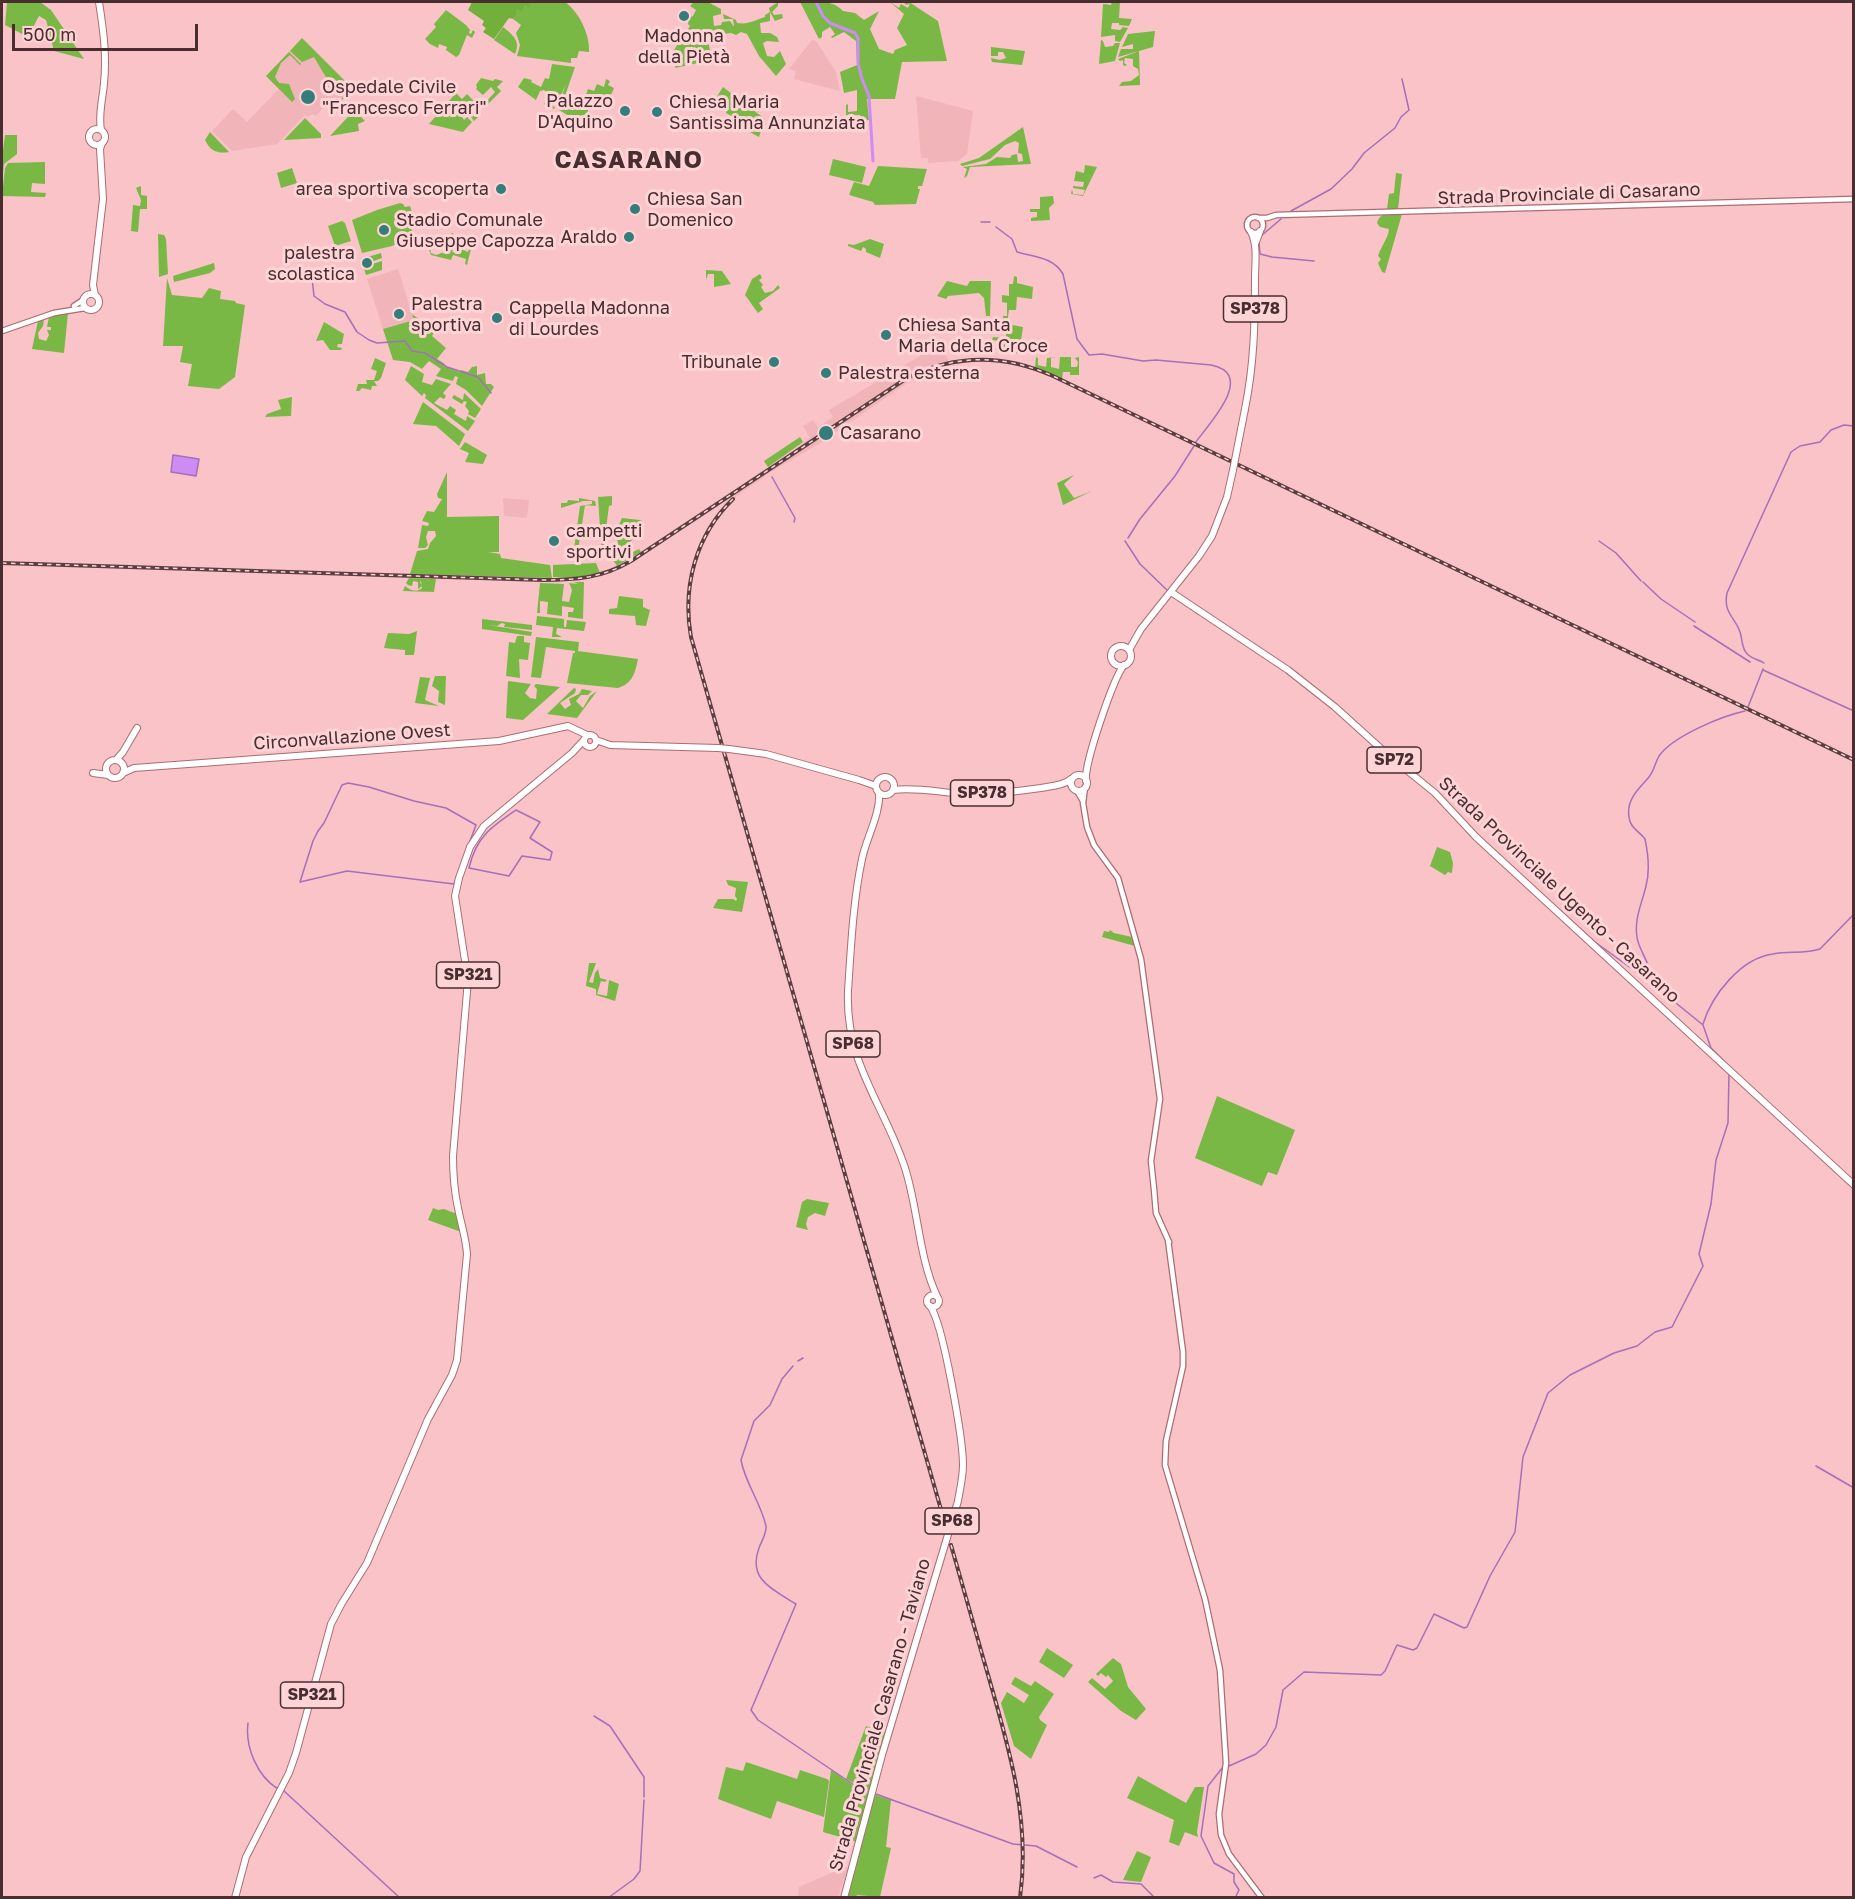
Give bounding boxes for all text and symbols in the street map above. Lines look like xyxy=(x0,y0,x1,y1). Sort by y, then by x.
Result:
marker: Madonna della Pietà xyxy=(677,9,691,23)
scale bar xyxy=(15,12,201,50)
text: 500 m xyxy=(23,23,76,45)
place label: Madonna della Pietà xyxy=(638,25,730,68)
place label: Ospedale Civile "Francesco Ferrari" xyxy=(322,76,487,118)
marker: Ospedale Civile "Francesco Ferrari" xyxy=(299,88,317,106)
place label: Palazzo D'Aquino xyxy=(537,90,613,132)
place label: Chiesa Maria Santissima Annunziata xyxy=(669,91,866,134)
marker: Palazzo D'Aquino xyxy=(618,104,632,118)
marker: Chiesa Maria Santissima Annunziata xyxy=(650,105,664,119)
district label: CASARANO xyxy=(555,146,703,174)
place label: area sportiva scoperta xyxy=(295,178,489,200)
street label: Strada Provinciale di Casarano xyxy=(1437,179,1701,209)
marker: area sportiva scoperta xyxy=(494,182,508,196)
place label: Chiesa San Domenico xyxy=(647,188,743,230)
marker: Chiesa San Domenico xyxy=(628,202,642,216)
place label: Stadio Comunale Giuseppe Capozza xyxy=(396,209,554,252)
marker: Stadio Comunale Giuseppe Capozza xyxy=(377,223,391,237)
place label: Araldo xyxy=(560,226,617,248)
marker: Araldo xyxy=(622,230,636,244)
place label: palestra scolastica xyxy=(267,242,355,284)
marker: palestra scolastica xyxy=(360,256,374,270)
place label: Palestra sportiva xyxy=(411,293,483,336)
road number: SP378 xyxy=(1224,296,1286,322)
place label: Cappella Madonna di Lourdes xyxy=(509,297,670,340)
marker: Palestra sportiva xyxy=(392,307,406,321)
marker: Cappella Madonna di Lourdes xyxy=(490,311,504,325)
place label: Chiesa Santa Maria della Croce xyxy=(898,314,1048,356)
marker: Chiesa Santa Maria della Croce xyxy=(879,328,893,342)
place label: Tribunale xyxy=(681,351,762,373)
marker: Tribunale xyxy=(767,355,781,369)
place label: Palestra esterna xyxy=(838,362,980,384)
marker: Palestra esterna xyxy=(819,366,833,380)
place label: Casarano xyxy=(840,422,921,444)
marker: Casarano xyxy=(817,424,835,442)
place label: campetti sportivi xyxy=(566,520,642,562)
marker: campetti sportivi xyxy=(547,534,561,548)
street label: Circonvallazione Ovest xyxy=(253,719,451,755)
road number: SP72 xyxy=(1367,747,1421,773)
street label: Strada Provinciale Ugento - Casarano xyxy=(1434,772,1684,1008)
road number: SP378 xyxy=(950,780,1014,806)
road number: SP321 xyxy=(436,962,500,988)
road number: SP68 xyxy=(826,1031,880,1057)
road number: SP68 xyxy=(925,1508,979,1534)
street label: Strada Provinciale Casarano - Taviano xyxy=(825,1556,935,1874)
road number: SP321 xyxy=(280,1682,344,1708)

